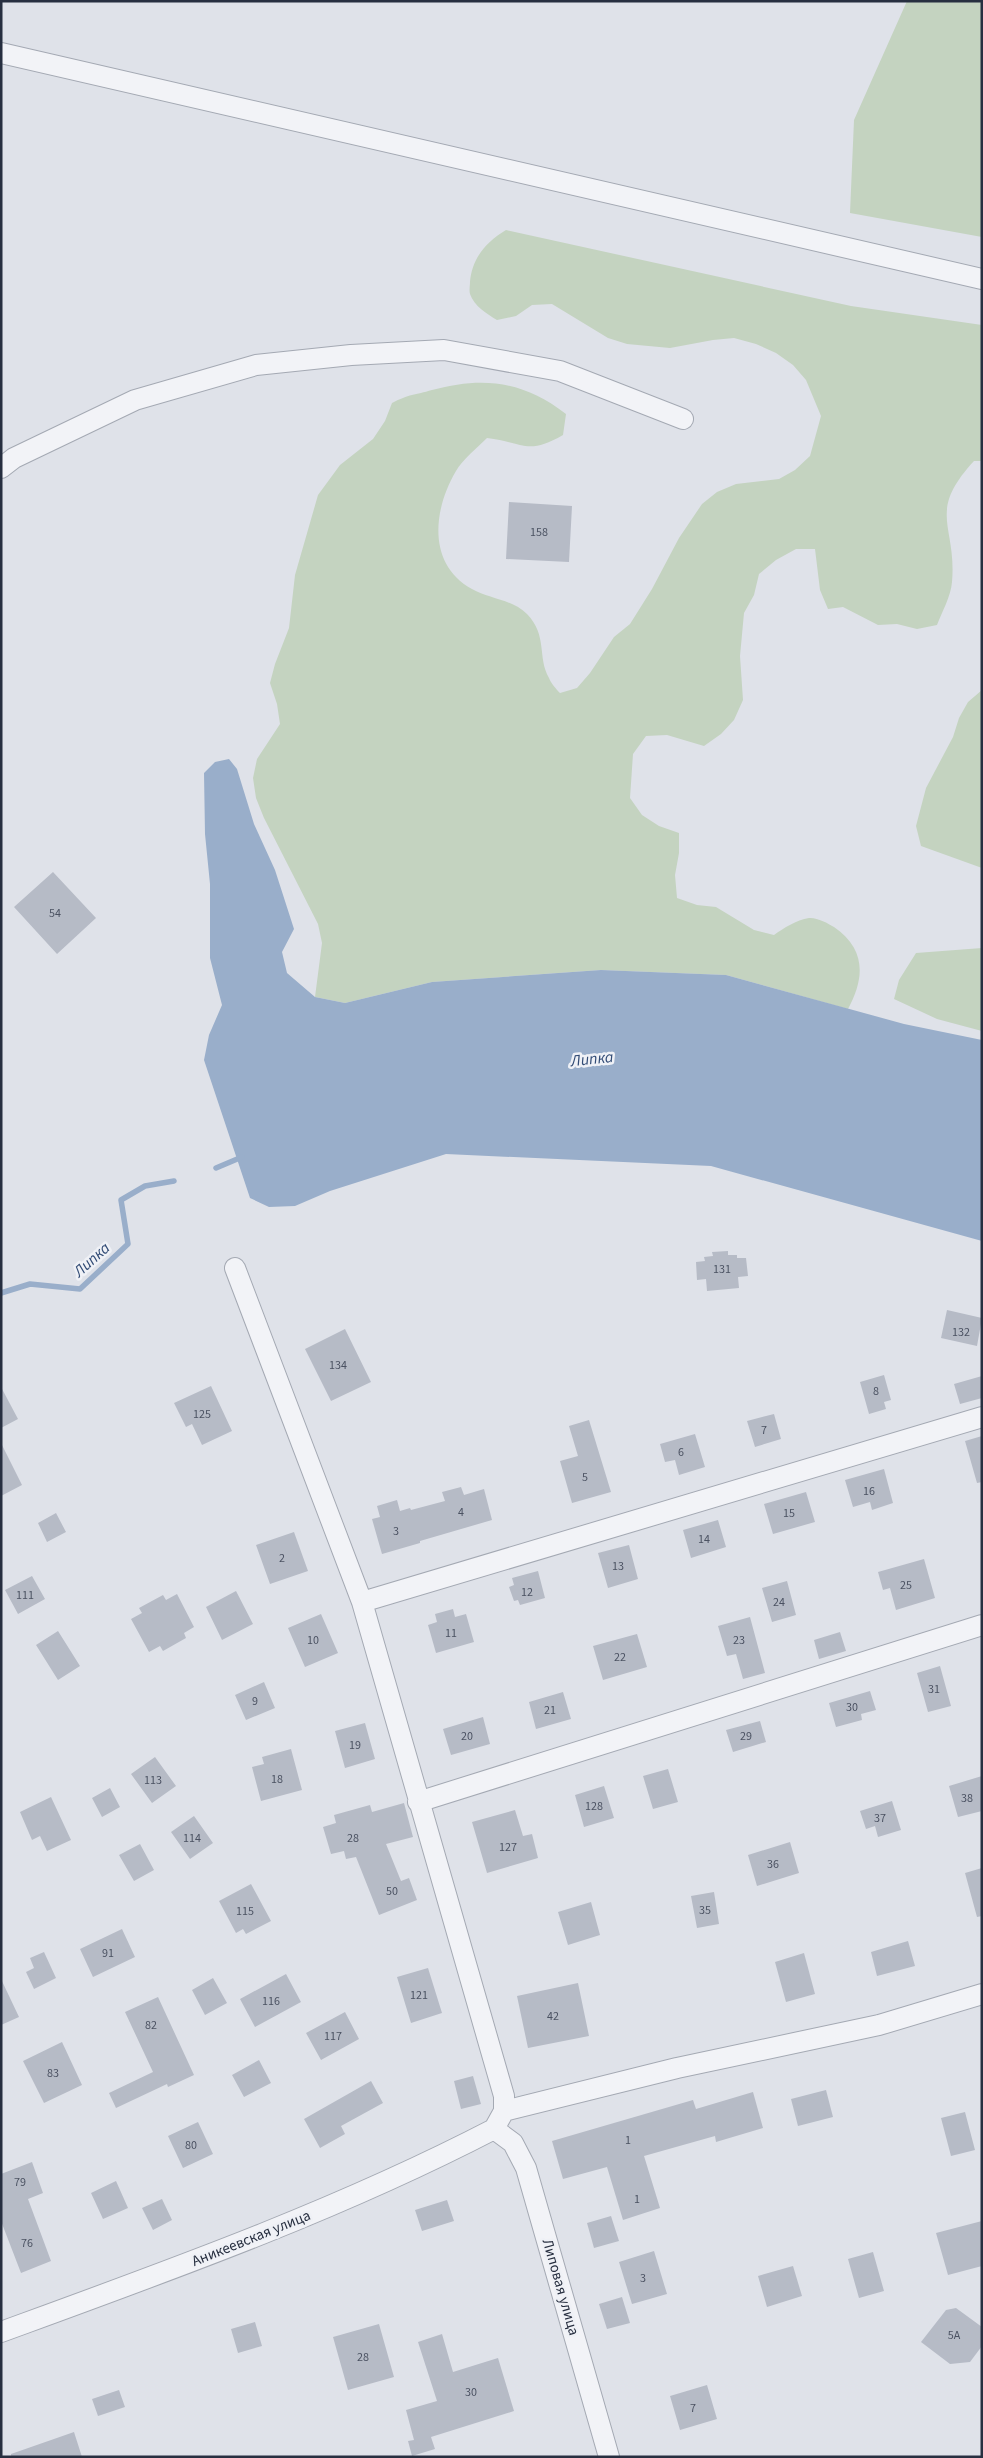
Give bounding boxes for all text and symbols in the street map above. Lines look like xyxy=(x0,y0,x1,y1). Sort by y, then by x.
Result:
house number: 158 xyxy=(530,524,548,541)
house number: 54 xyxy=(49,905,61,922)
water label: Липка xyxy=(569,1046,615,1072)
water label: Липка xyxy=(68,1237,115,1283)
house number: 131 xyxy=(713,1261,731,1278)
house number: 132 xyxy=(952,1324,970,1341)
house number: 134 xyxy=(329,1357,347,1374)
house number: 8 xyxy=(873,1383,879,1400)
house number: 125 xyxy=(193,1406,211,1423)
house number: 7 xyxy=(761,1422,767,1439)
house number: 6 xyxy=(678,1444,684,1461)
house number: 5 xyxy=(582,1469,588,1486)
house number: 16 xyxy=(863,1483,875,1500)
house number: 4 xyxy=(458,1504,464,1521)
house number: 15 xyxy=(783,1505,795,1522)
house number: 3 xyxy=(393,1523,399,1540)
house number: 14 xyxy=(698,1531,710,1548)
house number: 2 xyxy=(279,1550,285,1567)
house number: 13 xyxy=(612,1558,624,1575)
house number: 25 xyxy=(900,1577,912,1594)
house number: 12 xyxy=(521,1584,533,1601)
house number: 111 xyxy=(16,1587,34,1604)
house number: 24 xyxy=(773,1594,785,1611)
house number: 11 xyxy=(445,1625,457,1642)
house number: 10 xyxy=(307,1632,319,1649)
house number: 23 xyxy=(733,1632,745,1649)
house number: 22 xyxy=(614,1649,626,1666)
house number: 31 xyxy=(928,1681,940,1698)
house number: 9 xyxy=(252,1693,258,1710)
house number: 30 xyxy=(846,1699,858,1716)
house number: 21 xyxy=(544,1702,556,1719)
house number: 20 xyxy=(461,1728,473,1745)
house number: 29 xyxy=(740,1728,752,1745)
house number: 19 xyxy=(349,1737,361,1754)
house number: 18 xyxy=(271,1771,283,1788)
house number: 113 xyxy=(144,1772,162,1789)
house number: 38 xyxy=(961,1790,973,1807)
house number: 128 xyxy=(585,1798,603,1815)
house number: 37 xyxy=(874,1810,886,1827)
house number: 114 xyxy=(183,1830,201,1847)
house number: 28 xyxy=(347,1830,359,1847)
house number: 127 xyxy=(499,1839,517,1856)
house number: 36 xyxy=(767,1856,779,1873)
house number: 50 xyxy=(386,1883,398,1900)
house number: 35 xyxy=(699,1902,711,1919)
house number: 115 xyxy=(236,1903,254,1920)
house number: 91 xyxy=(102,1945,114,1962)
house number: 121 xyxy=(410,1987,428,2004)
house number: 116 xyxy=(262,1993,280,2010)
house number: 42 xyxy=(547,2008,559,2025)
house number: 82 xyxy=(145,2017,157,2034)
house number: 117 xyxy=(324,2028,342,2045)
house number: 83 xyxy=(47,2065,59,2082)
house number: 1 xyxy=(625,2132,631,2149)
house number: 80 xyxy=(185,2137,197,2154)
house number: 79 xyxy=(14,2174,26,2191)
house number: 1 xyxy=(634,2191,640,2208)
street label: Аникеевская улица xyxy=(189,2205,314,2272)
house number: 76 xyxy=(21,2235,33,2252)
street label: Липовая улица xyxy=(537,2236,584,2338)
house number: 3 xyxy=(640,2270,646,2287)
house number: 5А xyxy=(948,2327,961,2344)
house number: 28 xyxy=(357,2349,369,2366)
house number: 30 xyxy=(465,2384,477,2401)
house number: 7 xyxy=(690,2400,696,2417)

